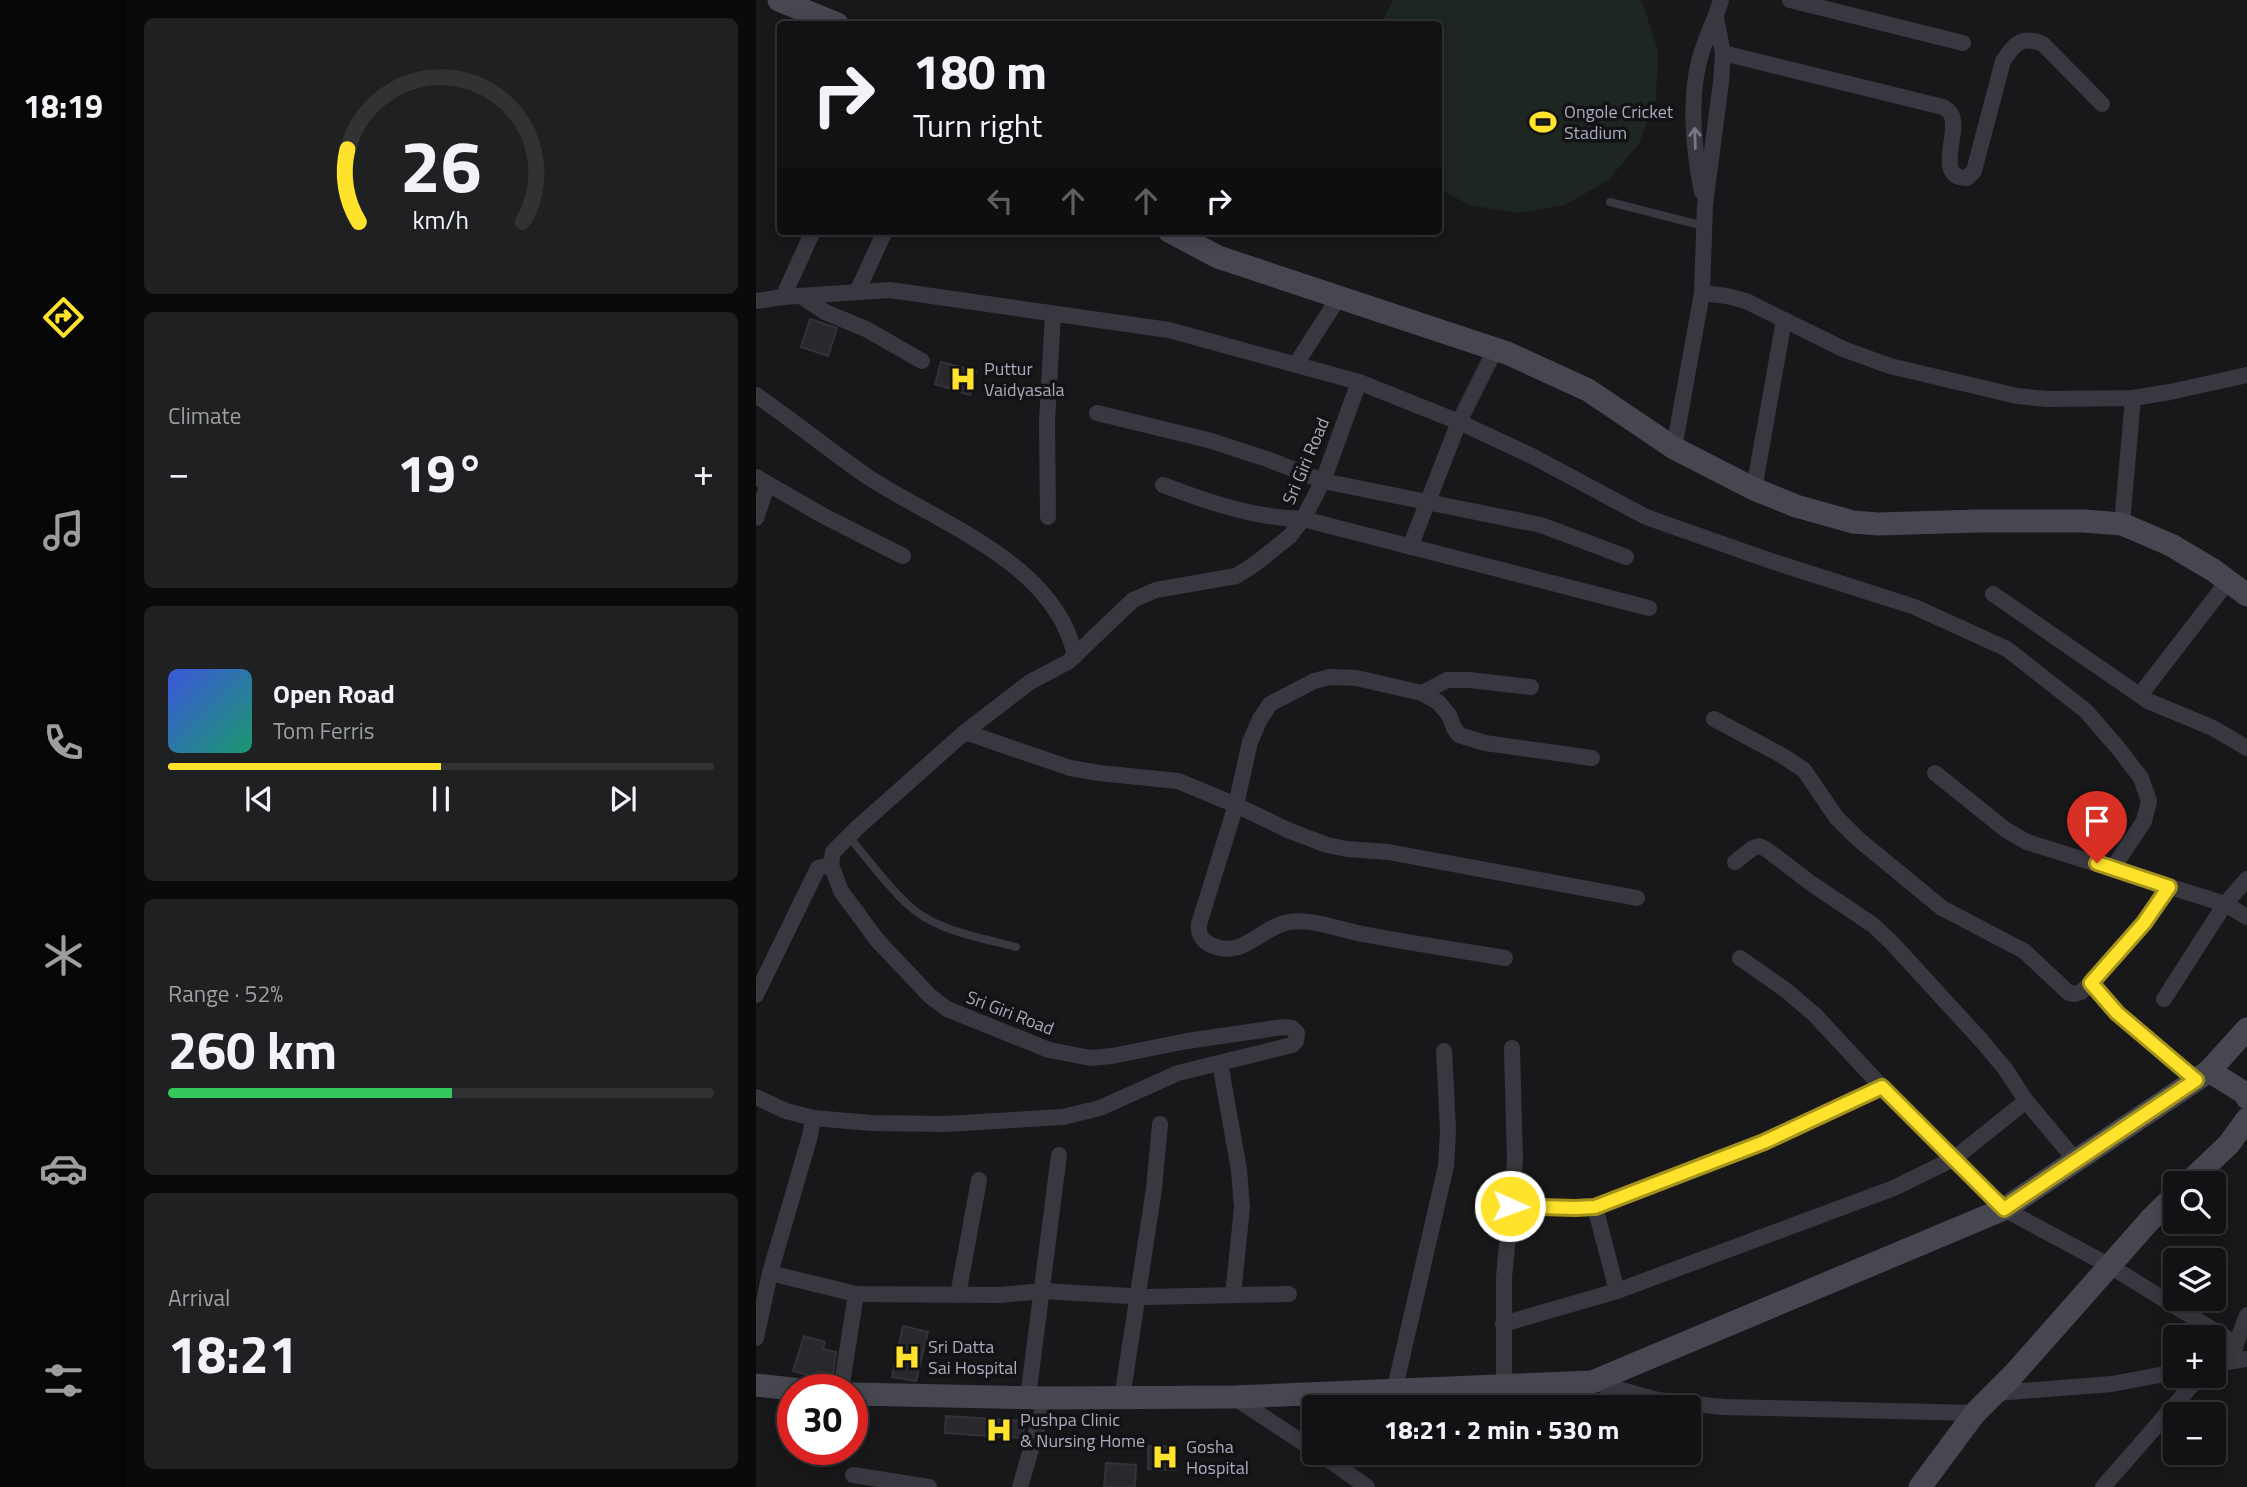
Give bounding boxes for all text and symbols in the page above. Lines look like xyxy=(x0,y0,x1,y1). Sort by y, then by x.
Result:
text: 180 m xyxy=(913,33,1047,108)
icon: right xyxy=(798,49,889,140)
text: 18:19 xyxy=(23,82,103,130)
place label: Ongole Cricket Stadium xyxy=(1564,98,1674,146)
text: Turn right xyxy=(913,101,1042,149)
sports icon: Ongole Cricket Stadium xyxy=(1528,107,1558,137)
text: 26 xyxy=(400,110,482,220)
one-way arrow xyxy=(1689,126,1702,149)
icon: left xyxy=(981,182,1019,220)
icon: ahead xyxy=(1054,182,1092,220)
icon: ahead xyxy=(1127,182,1165,220)
icon: right xyxy=(1200,182,1238,220)
text: km/h xyxy=(413,201,469,239)
icon: directions xyxy=(39,293,88,342)
place label: Puttur Vaidyasala xyxy=(984,355,1065,403)
hospital icon: Puttur Vaidyasala xyxy=(948,364,978,394)
text: Climate xyxy=(168,398,241,433)
street label: Sri Giri Road xyxy=(1275,413,1336,508)
text: 19° xyxy=(397,433,485,512)
text: − xyxy=(168,443,189,501)
text: + xyxy=(693,443,714,501)
icon: music xyxy=(39,506,88,555)
text: Open Road xyxy=(273,674,395,713)
text: Tom Ferris xyxy=(273,713,374,748)
icon: phone xyxy=(39,718,88,767)
icon: previous xyxy=(240,780,278,818)
icon: pause xyxy=(422,780,460,818)
icon: next xyxy=(604,780,642,818)
pin xyxy=(2067,791,2127,863)
icon: arrive xyxy=(2078,802,2116,840)
icon: climate xyxy=(39,931,88,980)
text: Range · 52% xyxy=(168,976,283,1011)
street label: Sri Giri Road xyxy=(962,983,1058,1042)
text: 260 km xyxy=(168,1010,337,1089)
icon: car xyxy=(39,1144,88,1193)
position arrow xyxy=(1473,1169,1547,1243)
map controls xyxy=(2163,1171,2226,1465)
button: search xyxy=(2163,1171,2226,1234)
button: layers xyxy=(2163,1248,2226,1311)
text: Arrival xyxy=(168,1280,230,1315)
text: 18:21 xyxy=(168,1314,298,1393)
button: + xyxy=(2163,1325,2226,1388)
place label: Sri Datta Sai Hospital xyxy=(928,1333,1018,1381)
hospital icon: Sri Datta Sai Hospital xyxy=(892,1342,922,1372)
icon: filters xyxy=(39,1356,88,1405)
speed limit sign: 30 xyxy=(777,1374,868,1465)
button: − xyxy=(2163,1402,2226,1465)
place label: Pushpa Clinic & Nursing Home xyxy=(1020,1406,1145,1454)
text: 18:21 · 2 min · 530 m xyxy=(1384,1410,1619,1449)
hospital icon: Pushpa Clinic & Nursing Home xyxy=(984,1415,1014,1445)
place label: Gosha Hospital xyxy=(1186,1433,1249,1481)
hospital icon: Gosha Hospital xyxy=(1150,1442,1180,1472)

